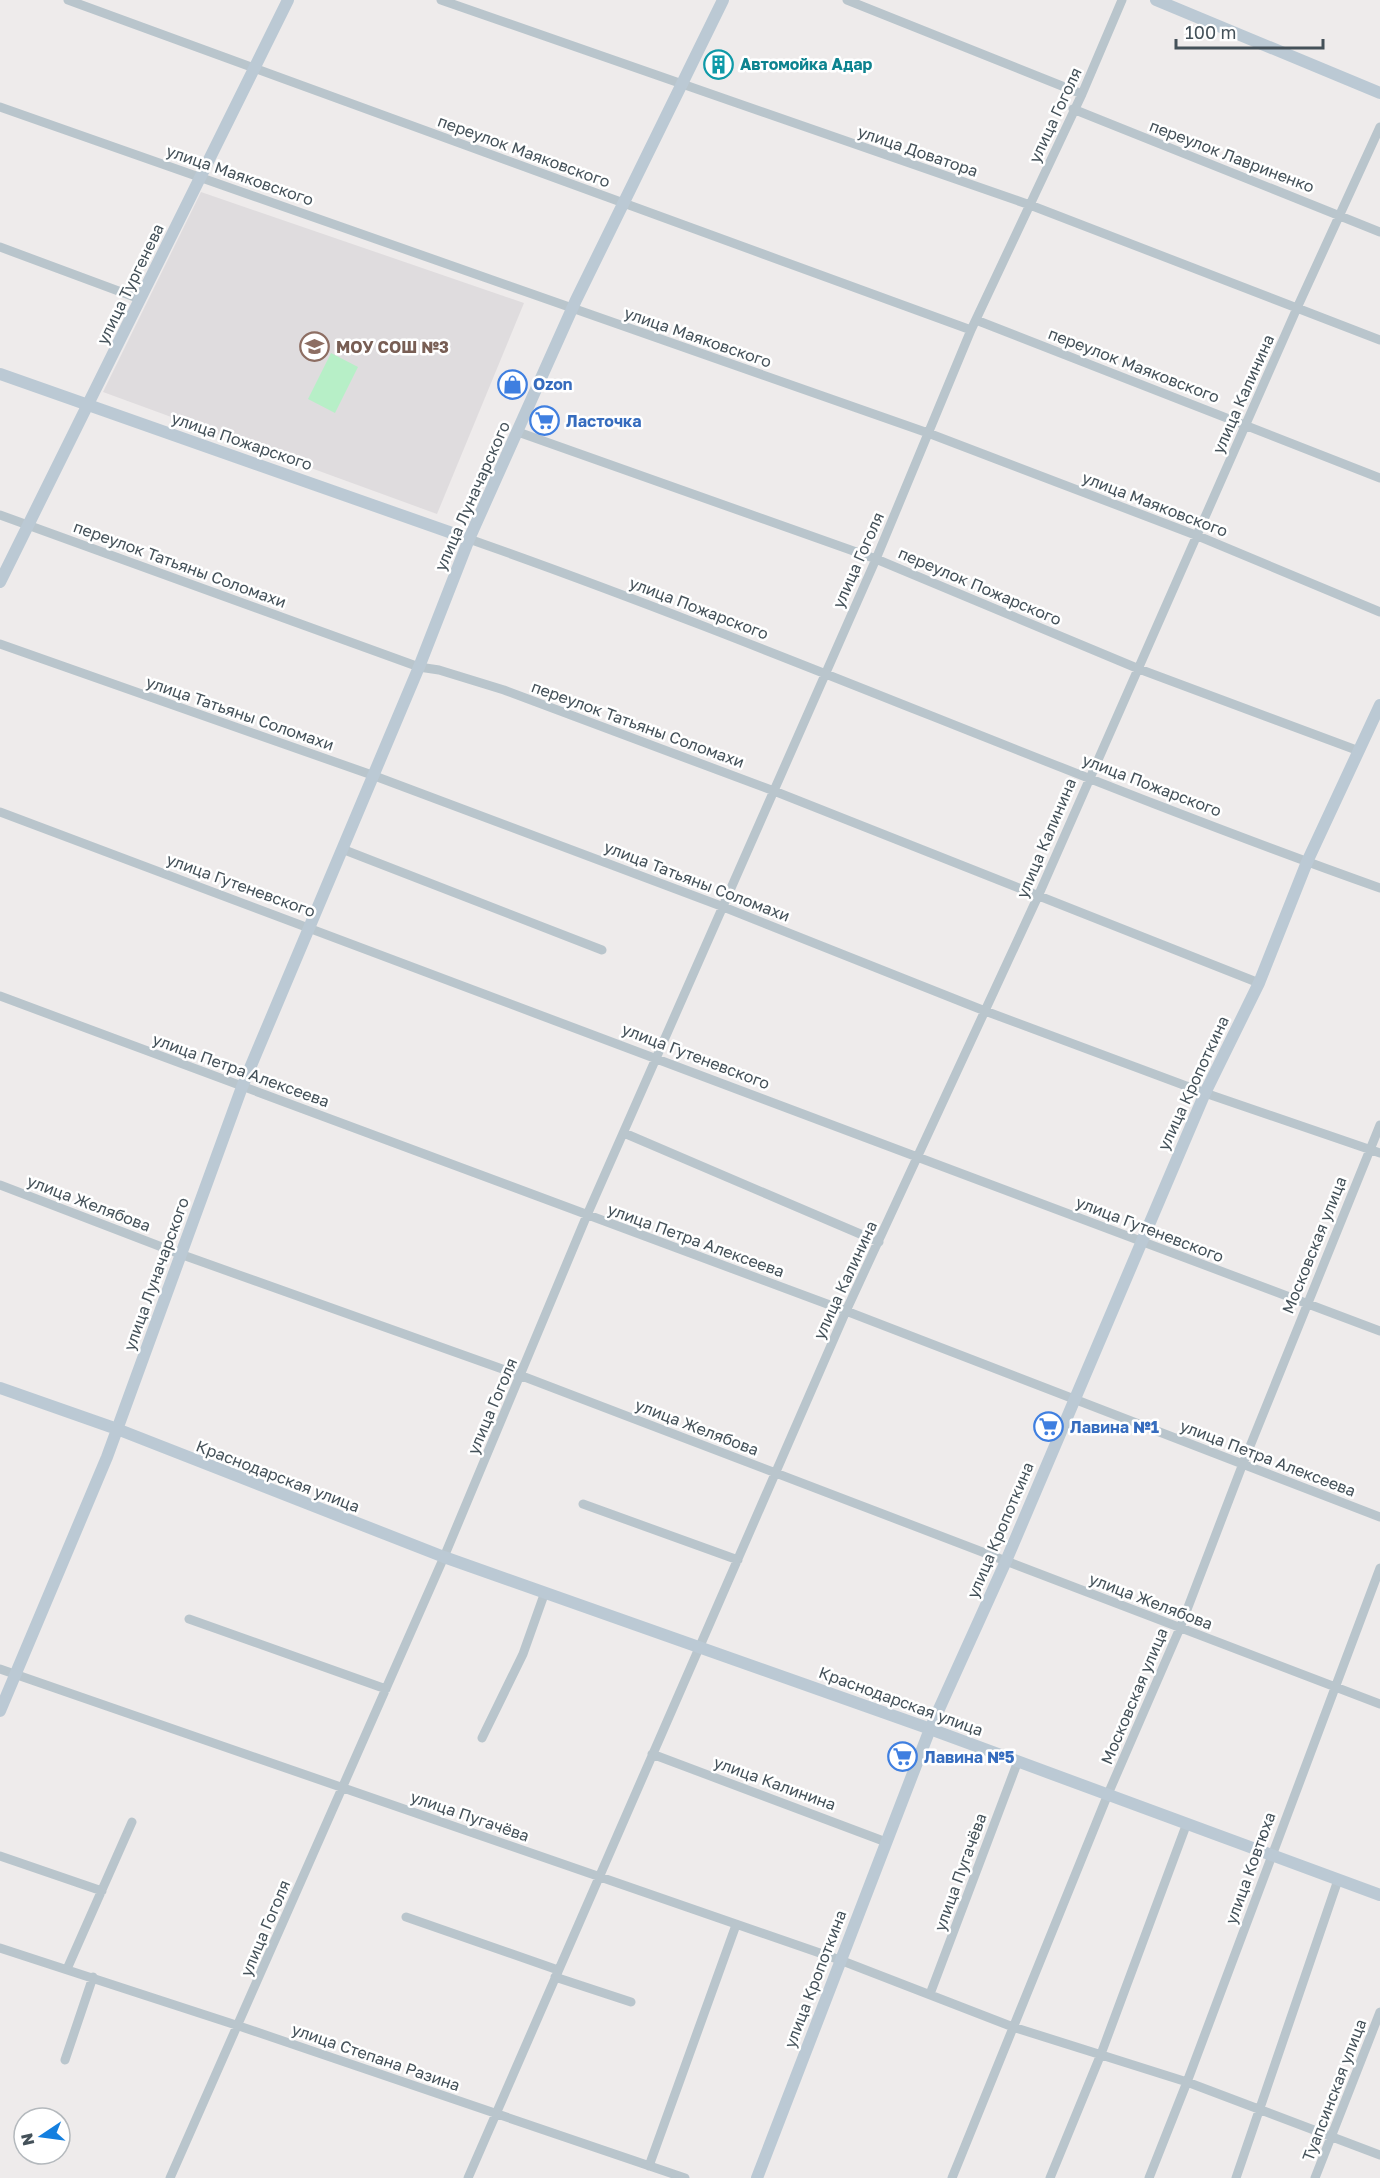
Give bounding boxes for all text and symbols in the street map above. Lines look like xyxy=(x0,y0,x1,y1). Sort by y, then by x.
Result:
scale bar xyxy=(1176,12,1323,50)
text: 100 m xyxy=(1185,21,1236,43)
building icon: Автомойка Адар xyxy=(703,48,735,80)
place label: Автомойка Адар xyxy=(740,54,873,74)
street label: улица Гоголя xyxy=(1024,64,1086,166)
street label: переулок Маяковского xyxy=(435,110,613,192)
street label: переулок Лавриненко xyxy=(1147,115,1317,197)
street label: улица Доватора xyxy=(855,121,981,181)
street label: улица Маяковского xyxy=(164,140,316,210)
street label: улица Тургенева xyxy=(92,220,168,348)
street label: улица Маяковского xyxy=(622,302,774,372)
street label: переулок Маяковского xyxy=(1045,323,1223,407)
school or university icon: МОУ СОШ №3 xyxy=(299,331,331,363)
street label: улица Калинина xyxy=(1208,331,1278,457)
place label: МОУ СОШ №3 xyxy=(336,337,449,357)
shop icon: Ozon xyxy=(496,368,528,400)
place label: Ozon xyxy=(533,374,573,394)
supermarket icon: Ласточка xyxy=(529,405,561,437)
street label: улица Пожарского xyxy=(169,408,315,474)
place label: Ласточка xyxy=(566,411,642,431)
street label: улица Луначарского xyxy=(430,418,514,574)
street label: улица Маяковского xyxy=(1079,467,1231,541)
street label: улица Гоголя xyxy=(828,509,888,611)
street label: переулок Татьяны Соломахи xyxy=(71,516,289,612)
street label: переулок Пожарского xyxy=(895,543,1065,629)
street label: улица Пожарского xyxy=(626,572,772,644)
street label: улица Татьяны Соломахи xyxy=(143,671,337,755)
street label: переулок Татьяны Соломахи xyxy=(529,676,747,772)
street label: улица Пожарского xyxy=(1079,749,1225,821)
street label: улица Калинина xyxy=(1012,775,1080,901)
street label: улица Татьяны Соломахи xyxy=(601,836,793,926)
street label: улица Гутеневского xyxy=(164,849,318,921)
street label: улица Кропоткина xyxy=(1153,1013,1233,1153)
street label: улица Гутеневского xyxy=(619,1019,773,1093)
street label: улица Петра Алексеева xyxy=(150,1029,332,1111)
street label: улица Желябова xyxy=(24,1170,154,1236)
street label: Московская улица xyxy=(1277,1173,1351,1317)
street label: улица Гутеневского xyxy=(1073,1192,1227,1266)
street label: улица Луначарского xyxy=(119,1195,193,1353)
street label: улица Петра Алексеева xyxy=(605,1199,787,1281)
street label: улица Калинина xyxy=(809,1218,881,1342)
street label: улица Гоголя xyxy=(463,1355,521,1457)
street label: улица Желябова xyxy=(632,1394,762,1460)
supermarket icon: Лавина №1 xyxy=(1033,1411,1065,1443)
street label: улица Петра Алексеева xyxy=(1177,1415,1359,1501)
place label: Лавина №1 xyxy=(1070,1417,1159,1437)
street label: Краснодарская улица xyxy=(193,1436,363,1516)
street label: улица Кропоткина xyxy=(962,1459,1038,1601)
street label: улица Желябова xyxy=(1086,1568,1216,1634)
street label: Московская улица xyxy=(1096,1625,1172,1767)
street label: Краснодарская улица xyxy=(816,1662,986,1740)
supermarket icon: Лавина №5 xyxy=(887,1741,919,1773)
place label: Лавина №5 xyxy=(924,1747,1015,1767)
street label: улица Калинина xyxy=(711,1752,839,1814)
street label: улица Пугачёва xyxy=(408,1786,532,1846)
street label: улица Ковтюха xyxy=(1220,1809,1280,1927)
street label: улица Пугачёва xyxy=(929,1810,991,1934)
street label: улица Гоголя xyxy=(236,1877,294,1979)
street label: улица Кропоткина xyxy=(779,1907,851,2051)
street label: Туапсинская улица xyxy=(1298,2016,1370,2164)
street label: улица Степана Разина xyxy=(289,2019,463,2095)
north arrow xyxy=(12,2106,72,2166)
text: N xyxy=(16,2131,38,2148)

